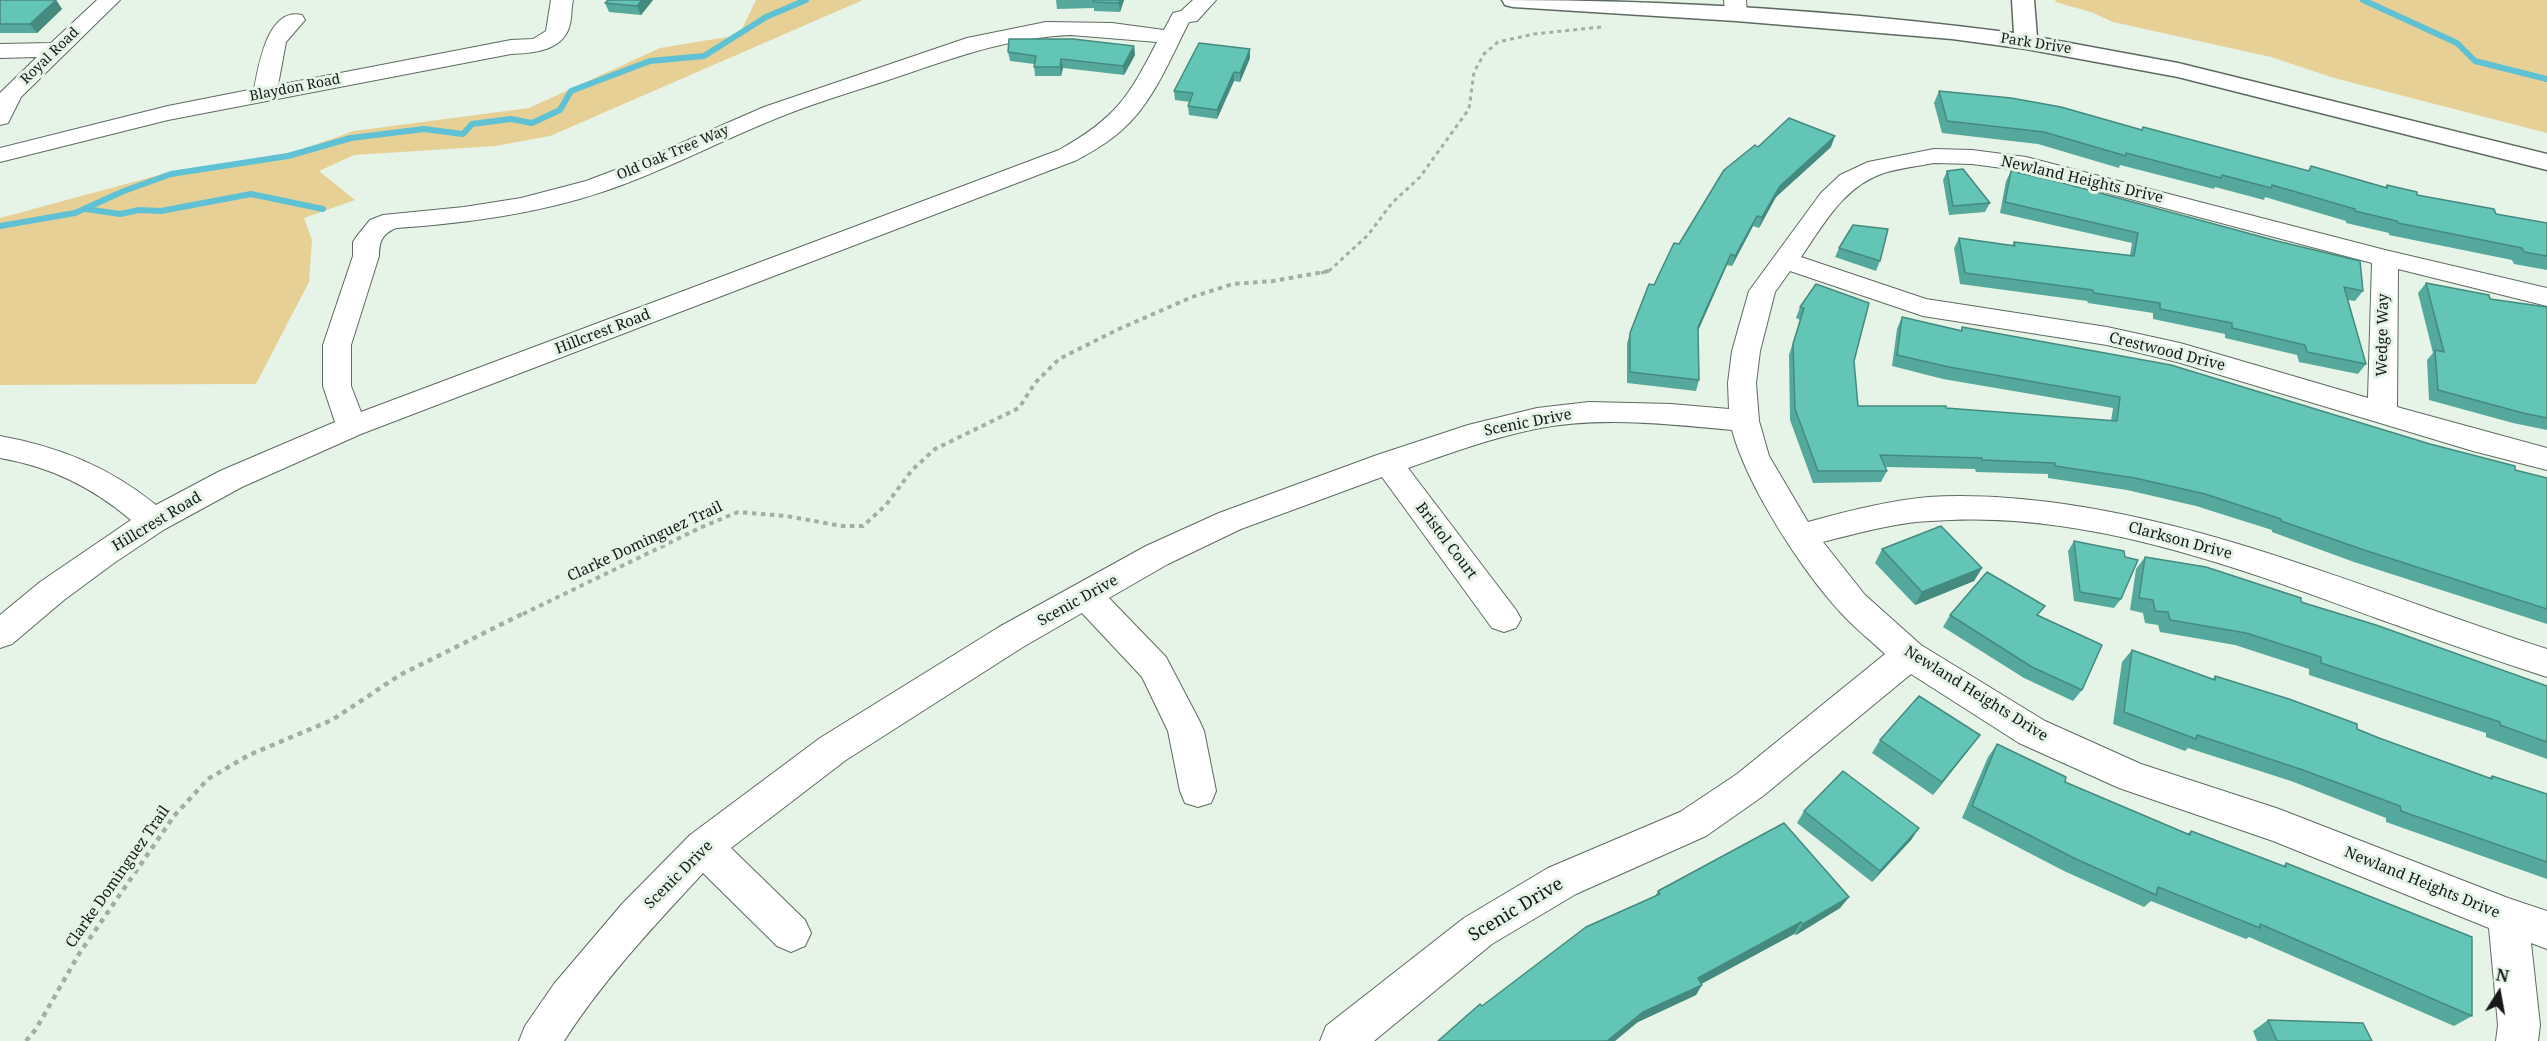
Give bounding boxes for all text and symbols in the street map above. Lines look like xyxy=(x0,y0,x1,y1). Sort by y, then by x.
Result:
street label: Royal Road xyxy=(17,24,83,88)
street label: Park Drive xyxy=(1999,30,2073,58)
street label: Blaydon Road xyxy=(248,71,342,105)
street label: Old Oak Tree Way xyxy=(614,122,732,184)
street label: Newland Heights Drive xyxy=(1999,153,2165,207)
street label: Wedge Way xyxy=(2373,293,2393,377)
street label: Hillcrest Road xyxy=(553,306,653,358)
street label: Crestwood Drive xyxy=(2107,329,2227,375)
street label: Scenic Drive xyxy=(1483,406,1573,440)
street label: Hillcrest Road xyxy=(109,488,205,556)
street label: Clarke Dominguez Trail xyxy=(565,498,725,586)
street label: Bristol Court xyxy=(1412,499,1480,583)
street label: Clarkson Drive xyxy=(2126,519,2234,563)
street label: Scenic Drive xyxy=(1035,572,1121,630)
street label: Newland Heights Drive xyxy=(1901,642,2051,746)
street label: Clarke Dominguez Trail xyxy=(62,803,174,951)
street label: Scenic Drive xyxy=(641,837,717,913)
street label: Newland Heights Drive xyxy=(2342,844,2502,922)
street label: Scenic Drive xyxy=(1465,873,1567,947)
north arrow xyxy=(2469,963,2529,1023)
text: N xyxy=(2494,963,2511,987)

